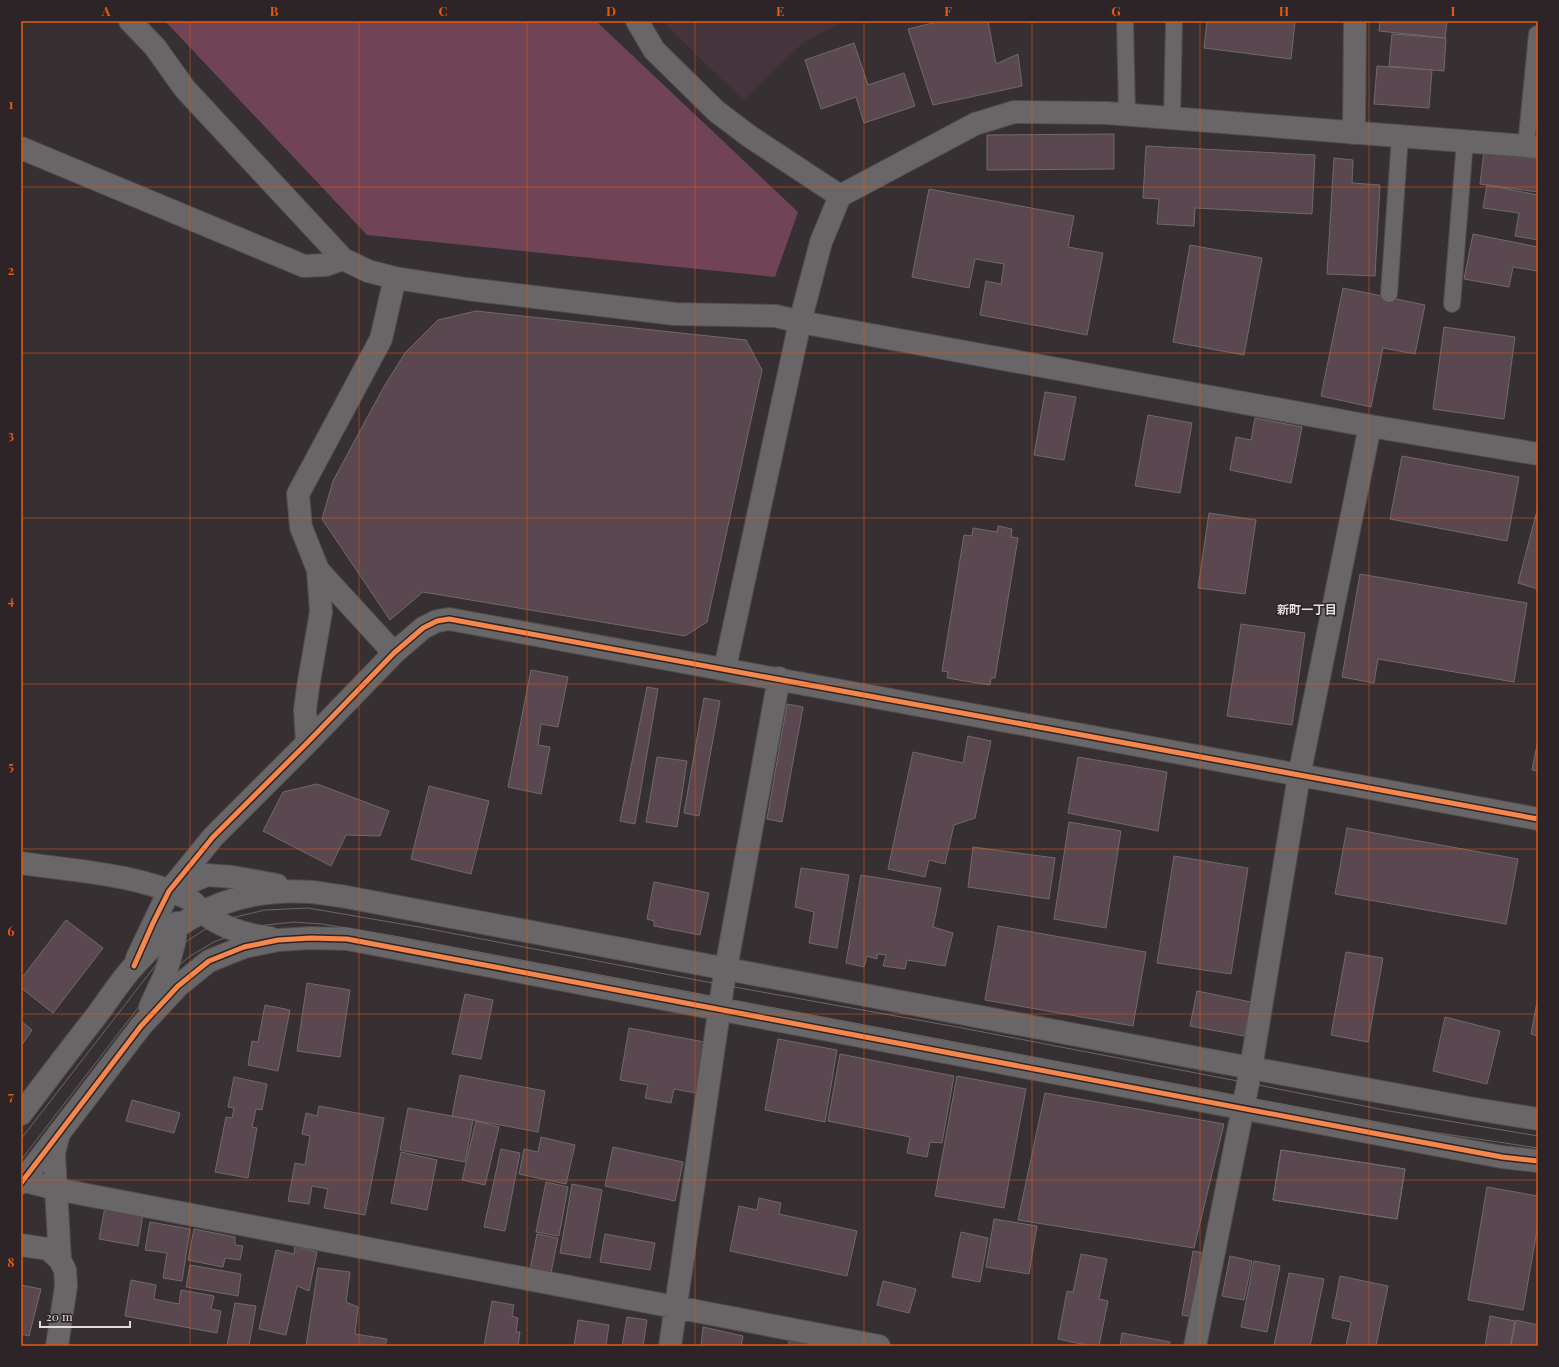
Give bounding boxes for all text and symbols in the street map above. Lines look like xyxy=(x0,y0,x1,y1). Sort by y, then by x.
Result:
text: A xyxy=(101,2,111,19)
text: B xyxy=(270,2,279,19)
text: C xyxy=(438,2,448,19)
text: D xyxy=(606,2,616,19)
text: E xyxy=(776,2,784,19)
text: F xyxy=(944,2,952,19)
text: G xyxy=(1111,2,1121,19)
text: H xyxy=(1279,2,1289,19)
text: I xyxy=(1451,2,1456,19)
text: 1 xyxy=(9,95,14,112)
text: 2 xyxy=(8,261,15,278)
text: 3 xyxy=(8,426,14,443)
text: 4 xyxy=(8,591,15,608)
district label: 新町一丁目 xyxy=(1277,601,1337,617)
text: 5 xyxy=(8,757,14,774)
text: 6 xyxy=(7,922,15,939)
text: 7 xyxy=(8,1087,14,1104)
text: 8 xyxy=(7,1253,15,1270)
scale bar xyxy=(40,1303,130,1329)
text: 20 m xyxy=(46,1308,73,1324)

